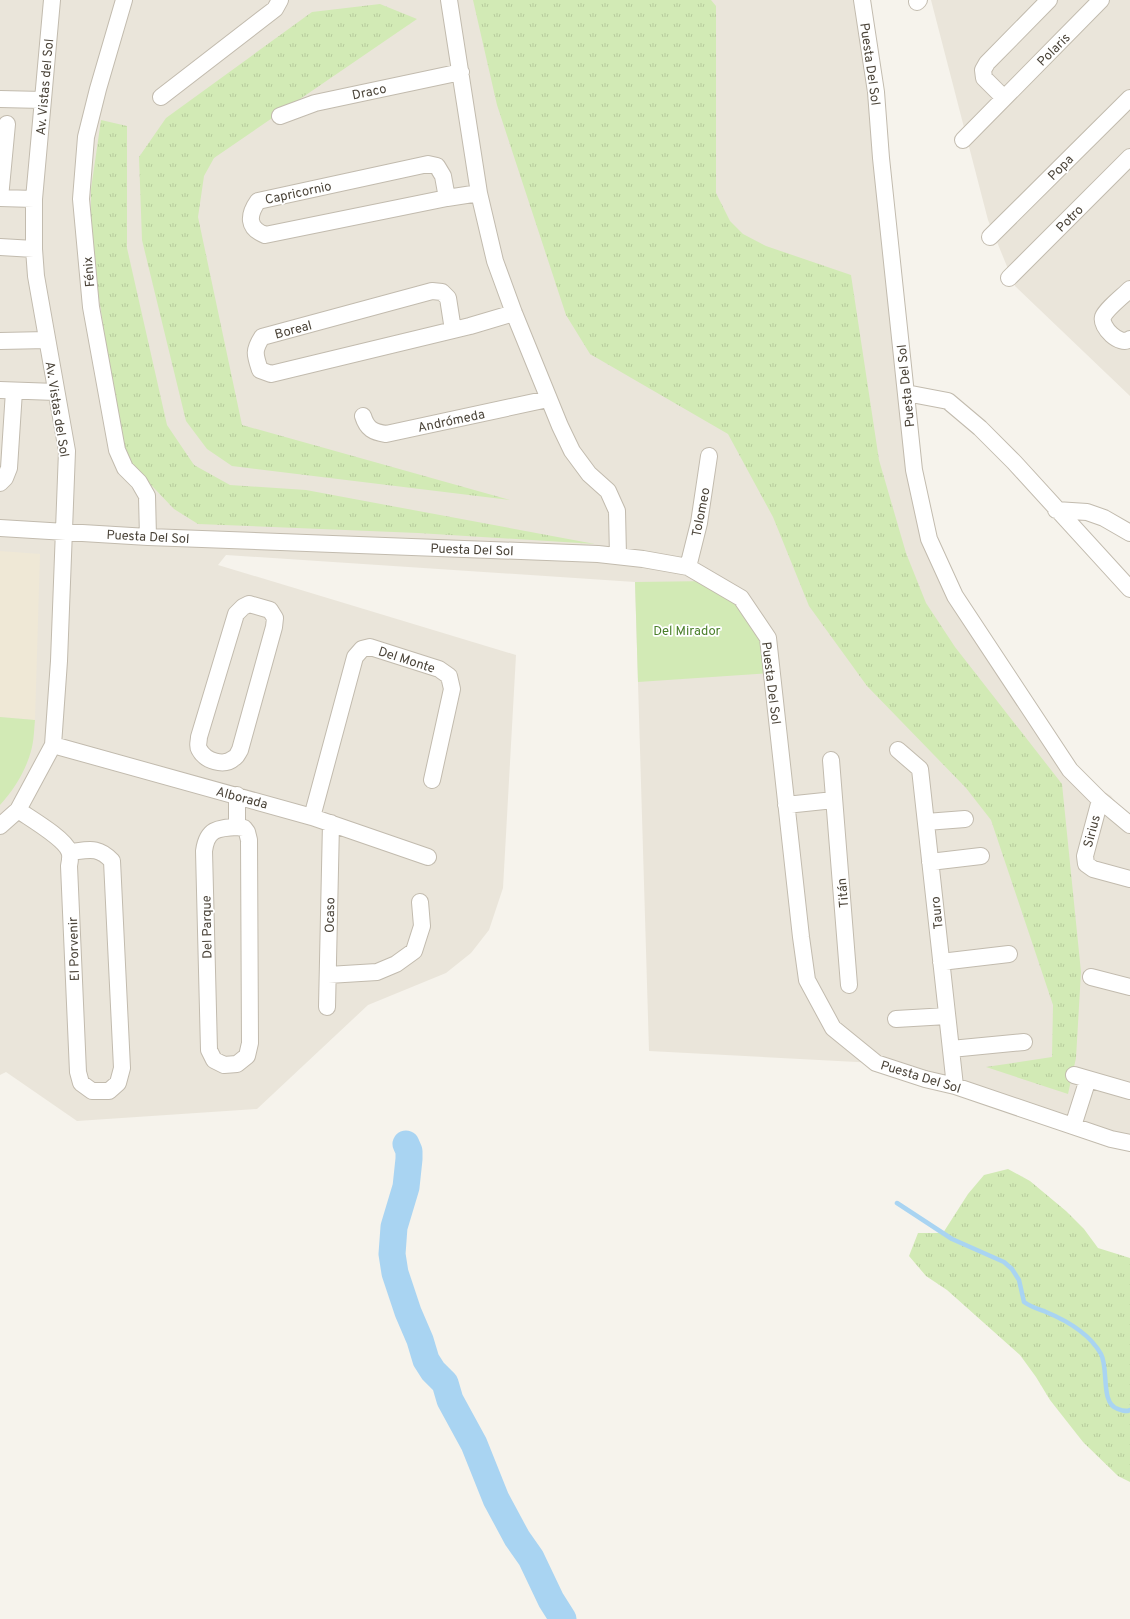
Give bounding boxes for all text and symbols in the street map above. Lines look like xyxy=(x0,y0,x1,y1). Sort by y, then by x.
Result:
street label: Puesta Del Sol xyxy=(855,22,883,107)
street label: Polaris xyxy=(1035,31,1074,70)
street label: Av. Vistas del Sol xyxy=(34,38,58,136)
street label: Draco xyxy=(351,82,388,104)
street label: Popa xyxy=(1045,152,1078,185)
street label: Capricornio xyxy=(264,179,333,209)
street label: Potro xyxy=(1054,203,1087,236)
street label: Fénix xyxy=(81,256,99,288)
street label: Boreal xyxy=(273,318,314,344)
street label: Puesta Del Sol xyxy=(895,344,919,428)
street label: Av. Vistas del Sol xyxy=(41,360,72,458)
street label: Andrómeda xyxy=(416,407,486,437)
street label: Tolomeo xyxy=(689,486,715,538)
street label: Puesta Del Sol xyxy=(106,528,190,548)
street label: Puesta Del Sol xyxy=(430,542,514,560)
park label: Del Mirador xyxy=(653,624,721,640)
street label: Puesta Del Sol xyxy=(757,641,783,725)
street label: Del Monte xyxy=(376,644,437,678)
street label: Alborada xyxy=(214,784,269,814)
street label: Sirius xyxy=(1081,814,1105,849)
street label: Titán xyxy=(835,877,853,908)
street label: Del Parque xyxy=(199,895,217,959)
street label: Tauro xyxy=(928,896,948,930)
street label: Ocaso xyxy=(323,897,339,933)
street label: El Porvenir xyxy=(66,917,84,981)
street label: Puesta Del Sol xyxy=(878,1058,963,1098)

